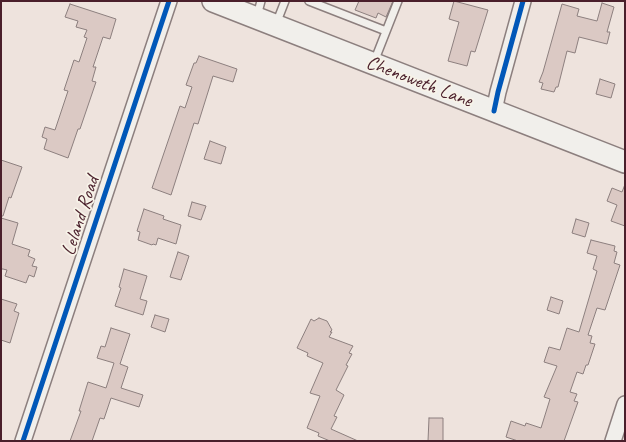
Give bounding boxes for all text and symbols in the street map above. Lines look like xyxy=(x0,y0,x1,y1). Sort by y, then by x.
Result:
street label: Chenoweth Lane xyxy=(363,51,475,113)
street label: Leland Road xyxy=(57,173,105,259)

